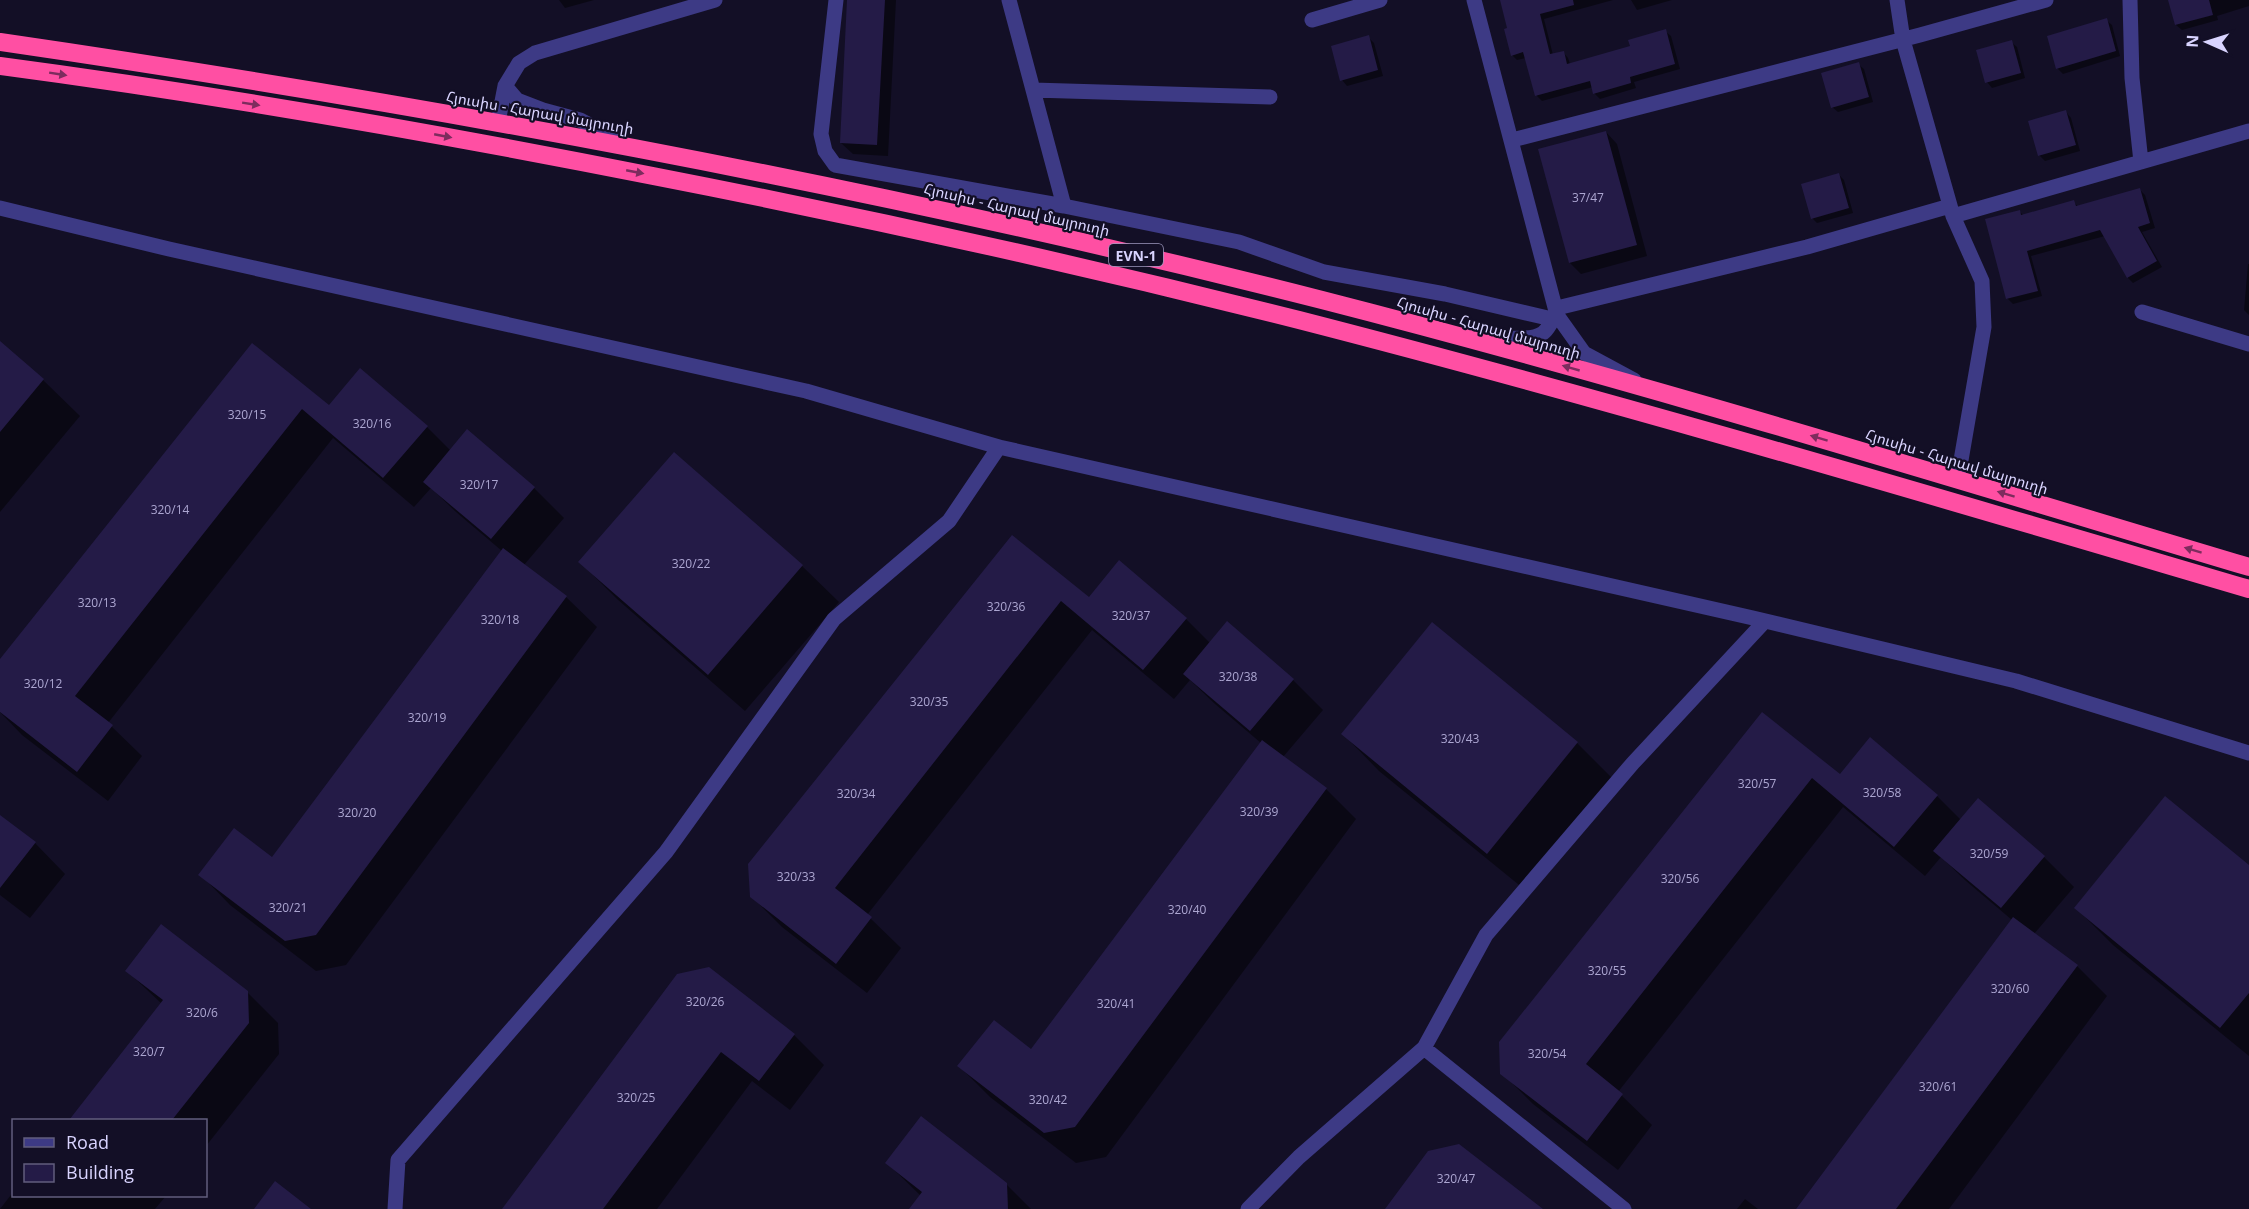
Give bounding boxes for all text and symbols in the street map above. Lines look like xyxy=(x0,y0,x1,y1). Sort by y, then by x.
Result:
north arrow xyxy=(2177,12,2237,72)
text: N xyxy=(2181,34,2203,48)
one-way arrow xyxy=(49,70,68,79)
street label: Հյուսիս - Հարավ մայրուղի xyxy=(445,86,635,138)
one-way arrow xyxy=(241,99,260,108)
one-way arrow xyxy=(434,132,453,141)
one-way arrow xyxy=(625,168,644,177)
street label: Հյուսիս - Հարավ մայրուղի xyxy=(922,178,1112,240)
house number: 37/47 xyxy=(1572,189,1604,206)
road number: EVN-1 xyxy=(1109,244,1163,266)
street label: Հյուսիս - Հարավ մայրուղի xyxy=(1395,291,1583,363)
one-way arrow xyxy=(1562,363,1580,373)
house number: 320/15 xyxy=(228,406,266,423)
house number: 320/16 xyxy=(353,415,391,432)
street label: Հյուսիս - Հարավ մայրուղի xyxy=(1863,424,2051,498)
one-way arrow xyxy=(1810,433,1828,442)
house number: 320/17 xyxy=(460,476,498,493)
one-way arrow xyxy=(1997,489,2015,498)
house number: 320/14 xyxy=(151,501,189,518)
one-way arrow xyxy=(2184,545,2202,554)
house number: 320/22 xyxy=(672,555,710,572)
house number: 320/13 xyxy=(78,594,116,611)
house number: 320/36 xyxy=(987,598,1025,615)
house number: 320/37 xyxy=(1112,607,1150,624)
house number: 320/18 xyxy=(481,611,519,628)
house number: 320/38 xyxy=(1219,668,1257,685)
house number: 320/12 xyxy=(24,675,62,692)
house number: 320/35 xyxy=(910,693,948,710)
house number: 320/19 xyxy=(408,709,446,726)
house number: 320/43 xyxy=(1441,730,1479,747)
house number: 320/57 xyxy=(1738,775,1776,792)
house number: 320/58 xyxy=(1863,784,1901,801)
house number: 320/34 xyxy=(837,785,875,802)
house number: 320/39 xyxy=(1240,803,1278,820)
house number: 320/20 xyxy=(338,804,376,821)
house number: 320/59 xyxy=(1970,845,2008,862)
house number: 320/33 xyxy=(777,868,815,885)
house number: 320/56 xyxy=(1661,870,1699,887)
house number: 320/21 xyxy=(269,899,307,916)
house number: 320/40 xyxy=(1168,901,1206,918)
house number: 320/55 xyxy=(1588,962,1626,979)
house number: 320/60 xyxy=(1991,980,2029,997)
house number: 320/26 xyxy=(686,993,724,1010)
house number: 320/41 xyxy=(1097,995,1135,1012)
house number: 320/6 xyxy=(186,1004,218,1021)
house number: 320/7 xyxy=(133,1043,165,1060)
house number: 320/54 xyxy=(1528,1045,1566,1062)
house number: 320/61 xyxy=(1919,1078,1957,1095)
house number: 320/25 xyxy=(617,1089,655,1106)
house number: 320/42 xyxy=(1029,1091,1067,1108)
legend xyxy=(12,1119,207,1197)
text: Road xyxy=(66,1130,109,1154)
text: Building xyxy=(66,1160,134,1184)
house number: 320/47 xyxy=(1437,1170,1475,1187)

